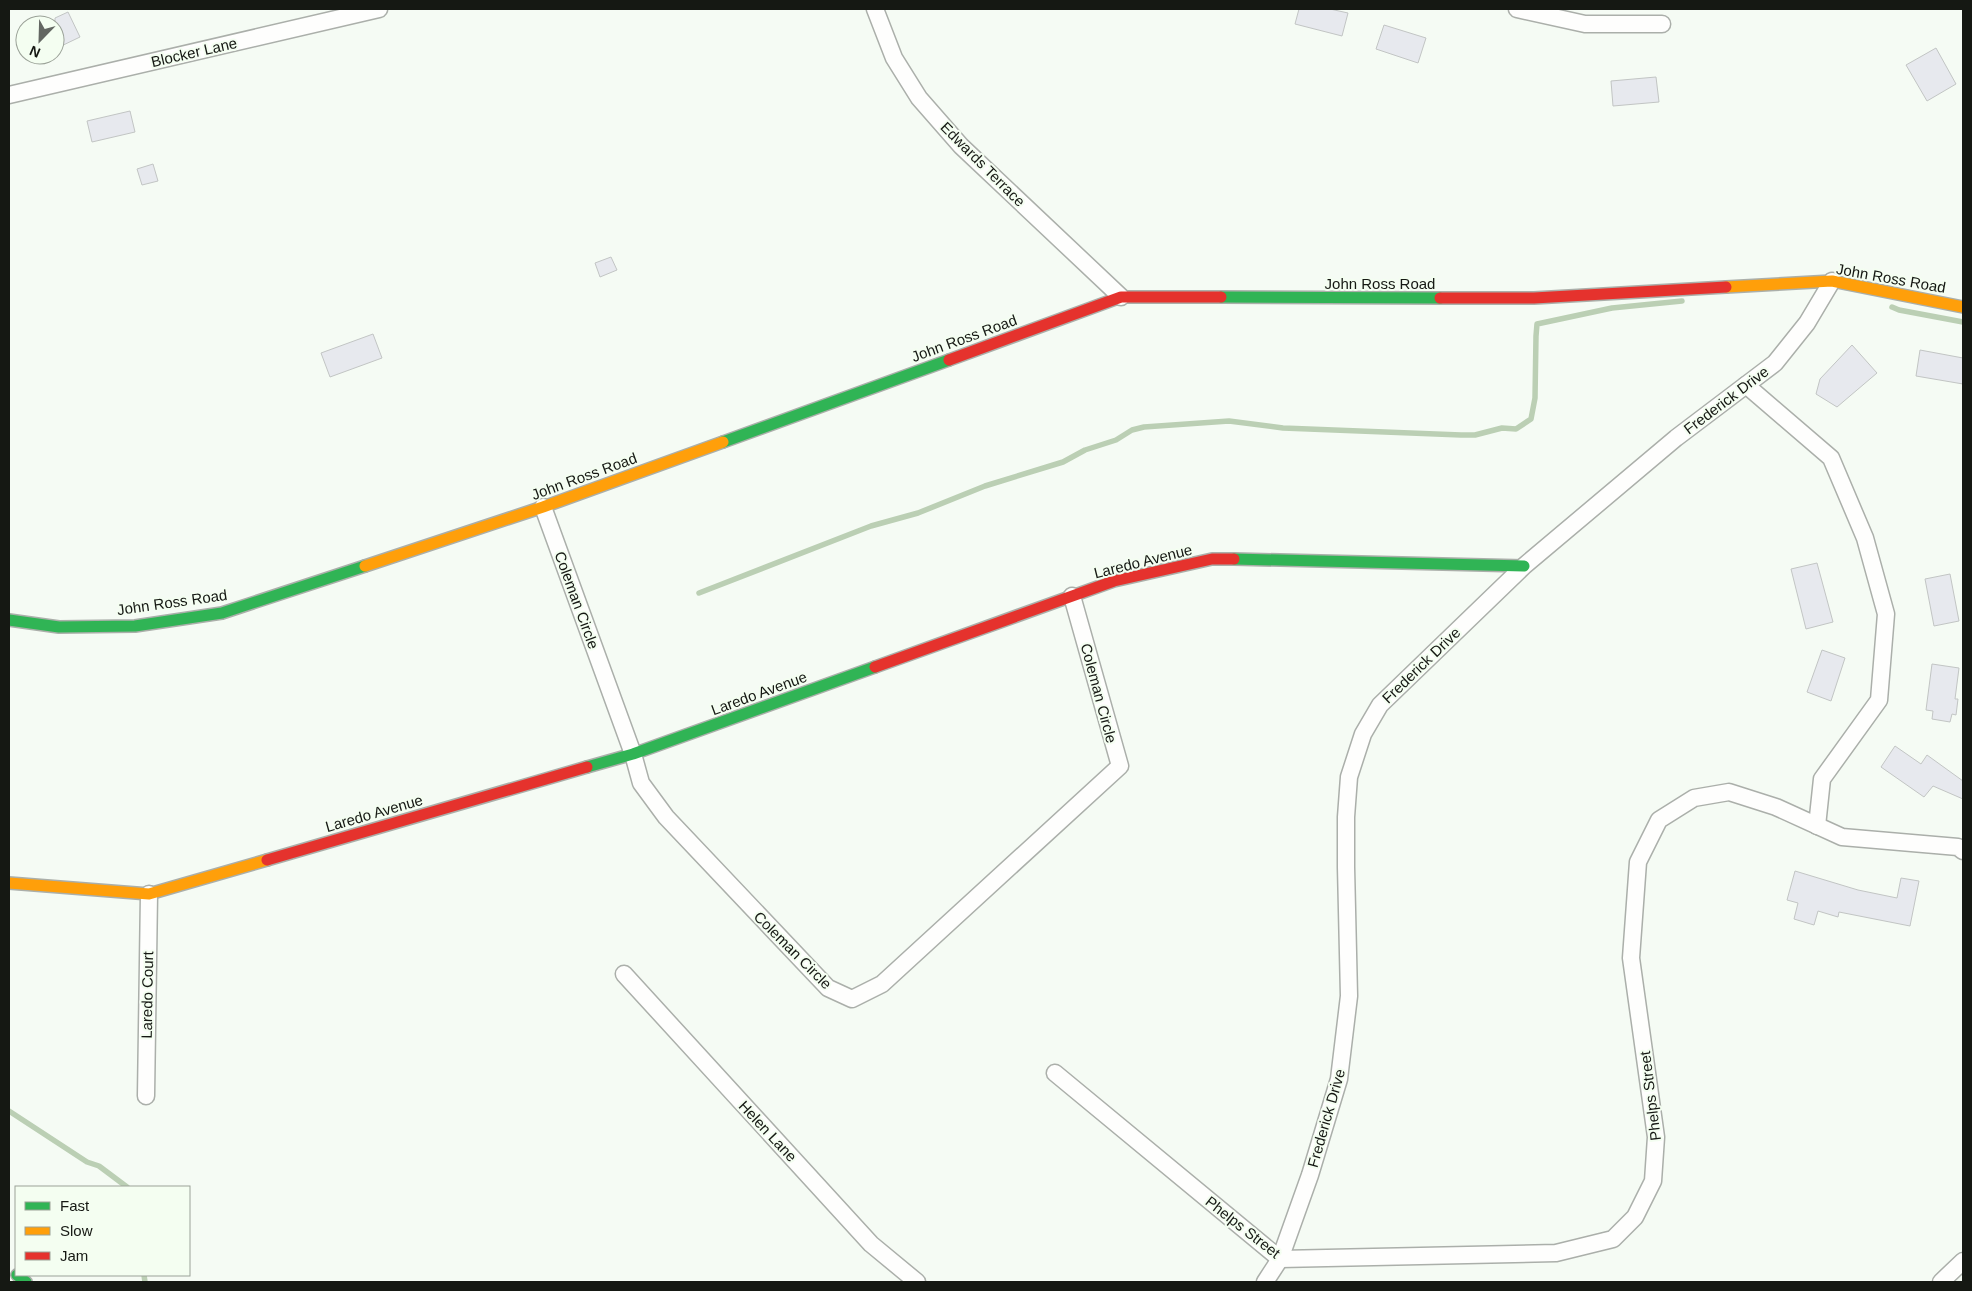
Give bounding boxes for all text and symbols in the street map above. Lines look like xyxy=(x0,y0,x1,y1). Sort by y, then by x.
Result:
north arrow xyxy=(15,15,65,65)
street label: Blocker Lane xyxy=(149,34,239,70)
text: N xyxy=(27,43,43,61)
street label: Edwards Terrace xyxy=(937,118,1029,210)
street label: John Ross Road xyxy=(1835,260,1947,296)
street label: John Ross Road xyxy=(1325,275,1435,292)
street label: John Ross Road xyxy=(909,311,1019,365)
street label: Frederick Drive xyxy=(1680,363,1772,437)
street label: John Ross Road xyxy=(529,449,639,503)
street label: Laredo Avenue xyxy=(1092,541,1194,581)
street label: Coleman Circle xyxy=(551,549,603,651)
street label: John Ross Road xyxy=(116,586,228,618)
street label: Frederick Drive xyxy=(1379,624,1463,706)
street label: Coleman Circle xyxy=(1078,641,1120,745)
street label: Laredo Avenue xyxy=(709,668,809,718)
street label: Laredo Avenue xyxy=(323,791,425,835)
street label: Coleman Circle xyxy=(751,908,835,992)
street label: Laredo Court xyxy=(138,950,156,1039)
street label: Phelps Street xyxy=(1636,1049,1664,1142)
street label: Frederick Drive xyxy=(1304,1067,1348,1169)
street label: Helen Lane xyxy=(736,1097,800,1165)
legend xyxy=(15,1186,190,1276)
street label: Phelps Street xyxy=(1202,1193,1284,1262)
text: Fast xyxy=(60,1197,90,1214)
text: Slow xyxy=(60,1222,93,1239)
text: Jam xyxy=(60,1247,88,1264)

